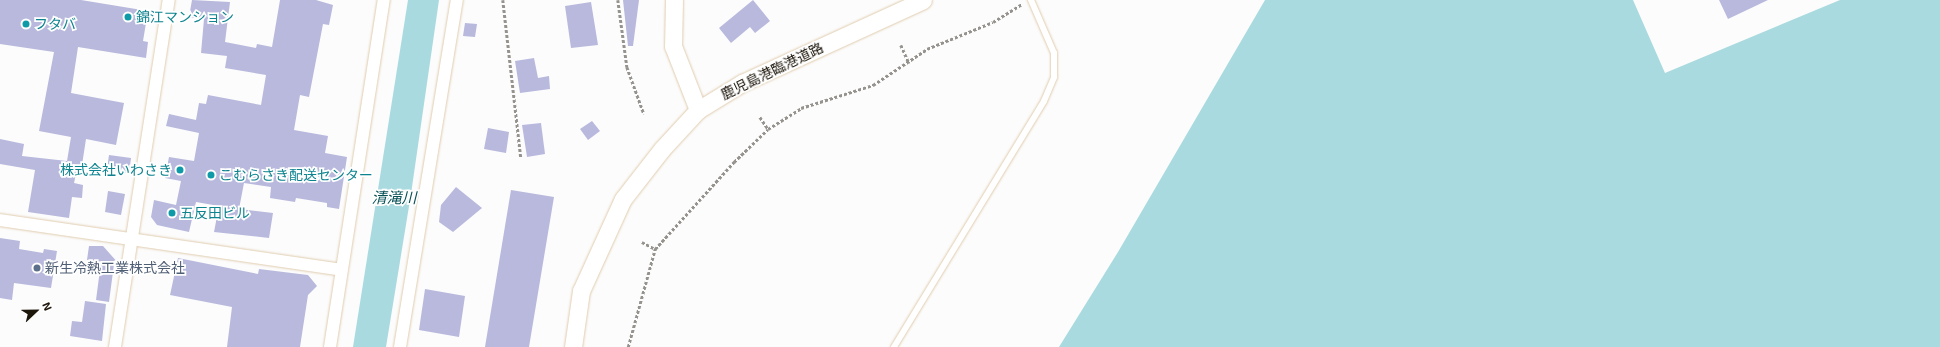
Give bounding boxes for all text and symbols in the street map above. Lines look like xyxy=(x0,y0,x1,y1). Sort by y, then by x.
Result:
place label: 錦江マンション xyxy=(136,9,234,25)
marker: 錦江マンション xyxy=(123,12,133,22)
place label: フタバ xyxy=(34,16,76,32)
marker: フタバ xyxy=(21,19,31,29)
street label: 鹿児島港臨港道路 xyxy=(718,39,826,103)
place label: 株式会社いわさき xyxy=(60,162,172,178)
marker: 株式会社いわさき xyxy=(175,165,185,175)
place label: こむらさき配送センター xyxy=(219,167,373,183)
marker: こむらさき配送センター xyxy=(206,170,216,180)
water label: 清滝川 xyxy=(372,189,416,207)
place label: 五反田ビル xyxy=(180,205,250,221)
marker: 五反田ビル xyxy=(167,208,177,218)
place label: 新生冷熱工業株式会社 xyxy=(45,260,185,276)
marker: 新生冷熱工業株式会社 xyxy=(32,263,42,273)
north arrow xyxy=(16,291,56,331)
text: N xyxy=(40,300,55,312)

